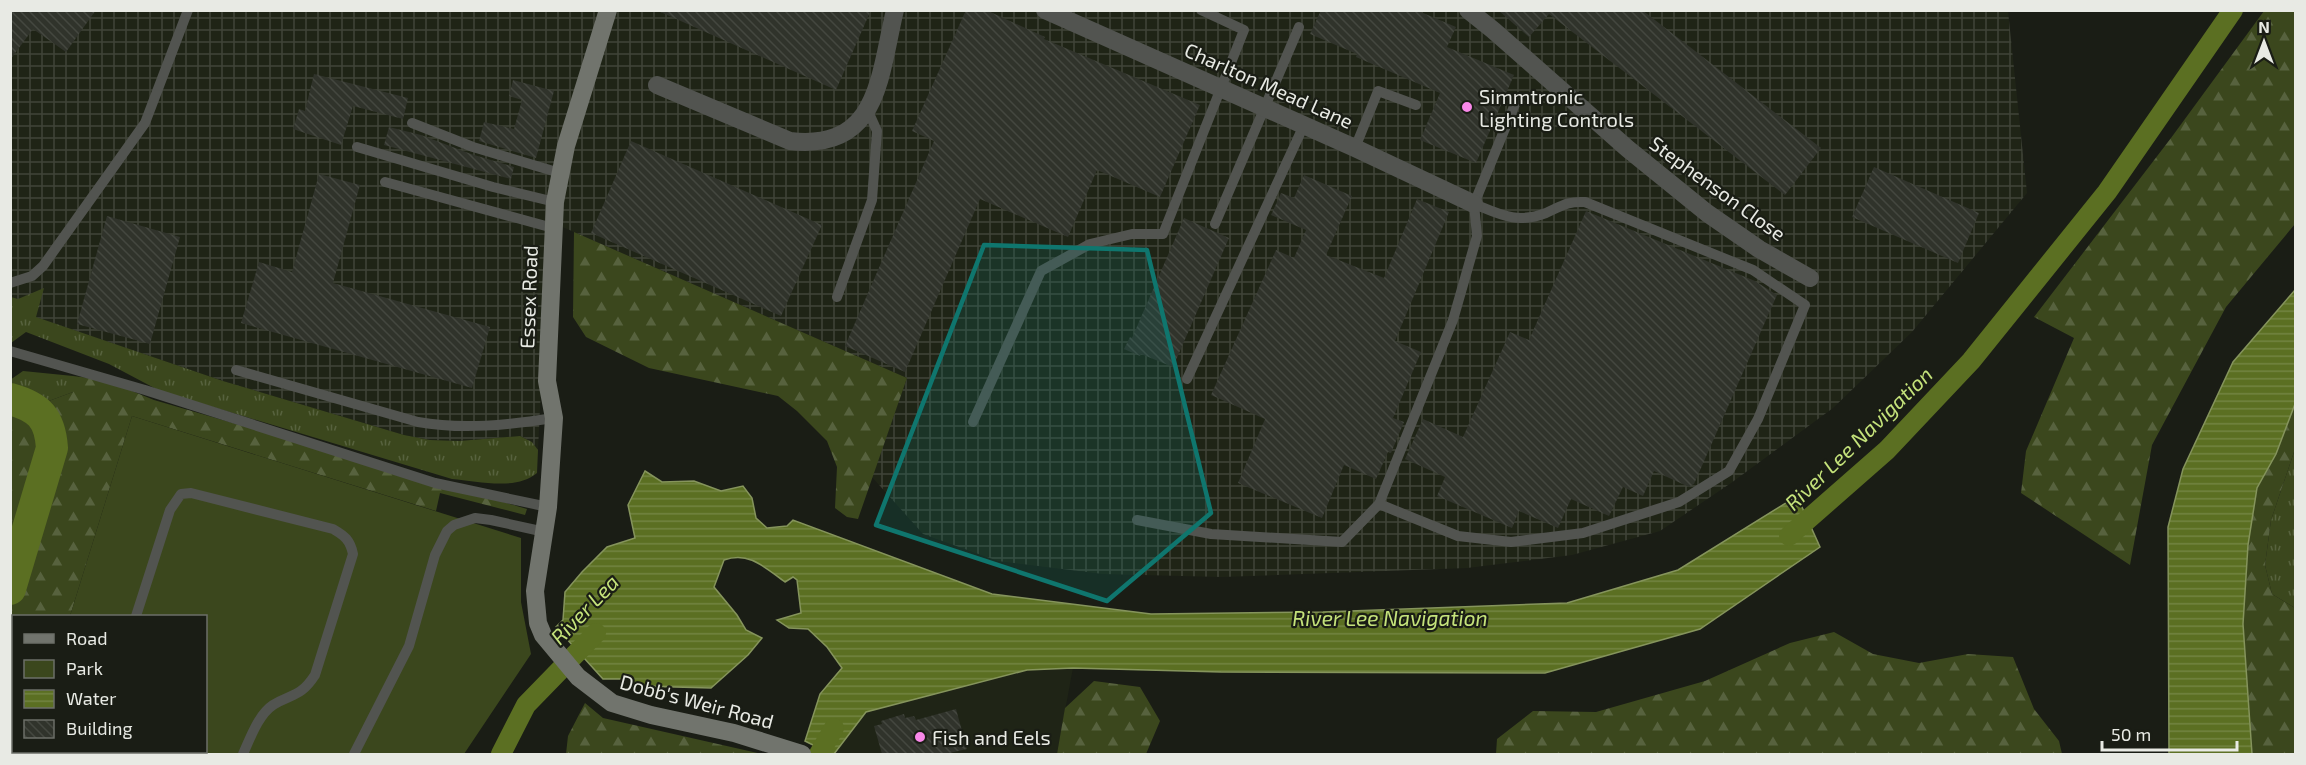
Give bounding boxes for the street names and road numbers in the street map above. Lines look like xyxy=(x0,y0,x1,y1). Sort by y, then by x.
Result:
street label: Charlton Mead Lane xyxy=(1181,37,1357,133)
street label: Stephenson Close xyxy=(1645,131,1791,245)
street label: Essex Road xyxy=(514,245,542,349)
street label: Dobb's Weir Road xyxy=(618,669,776,733)

